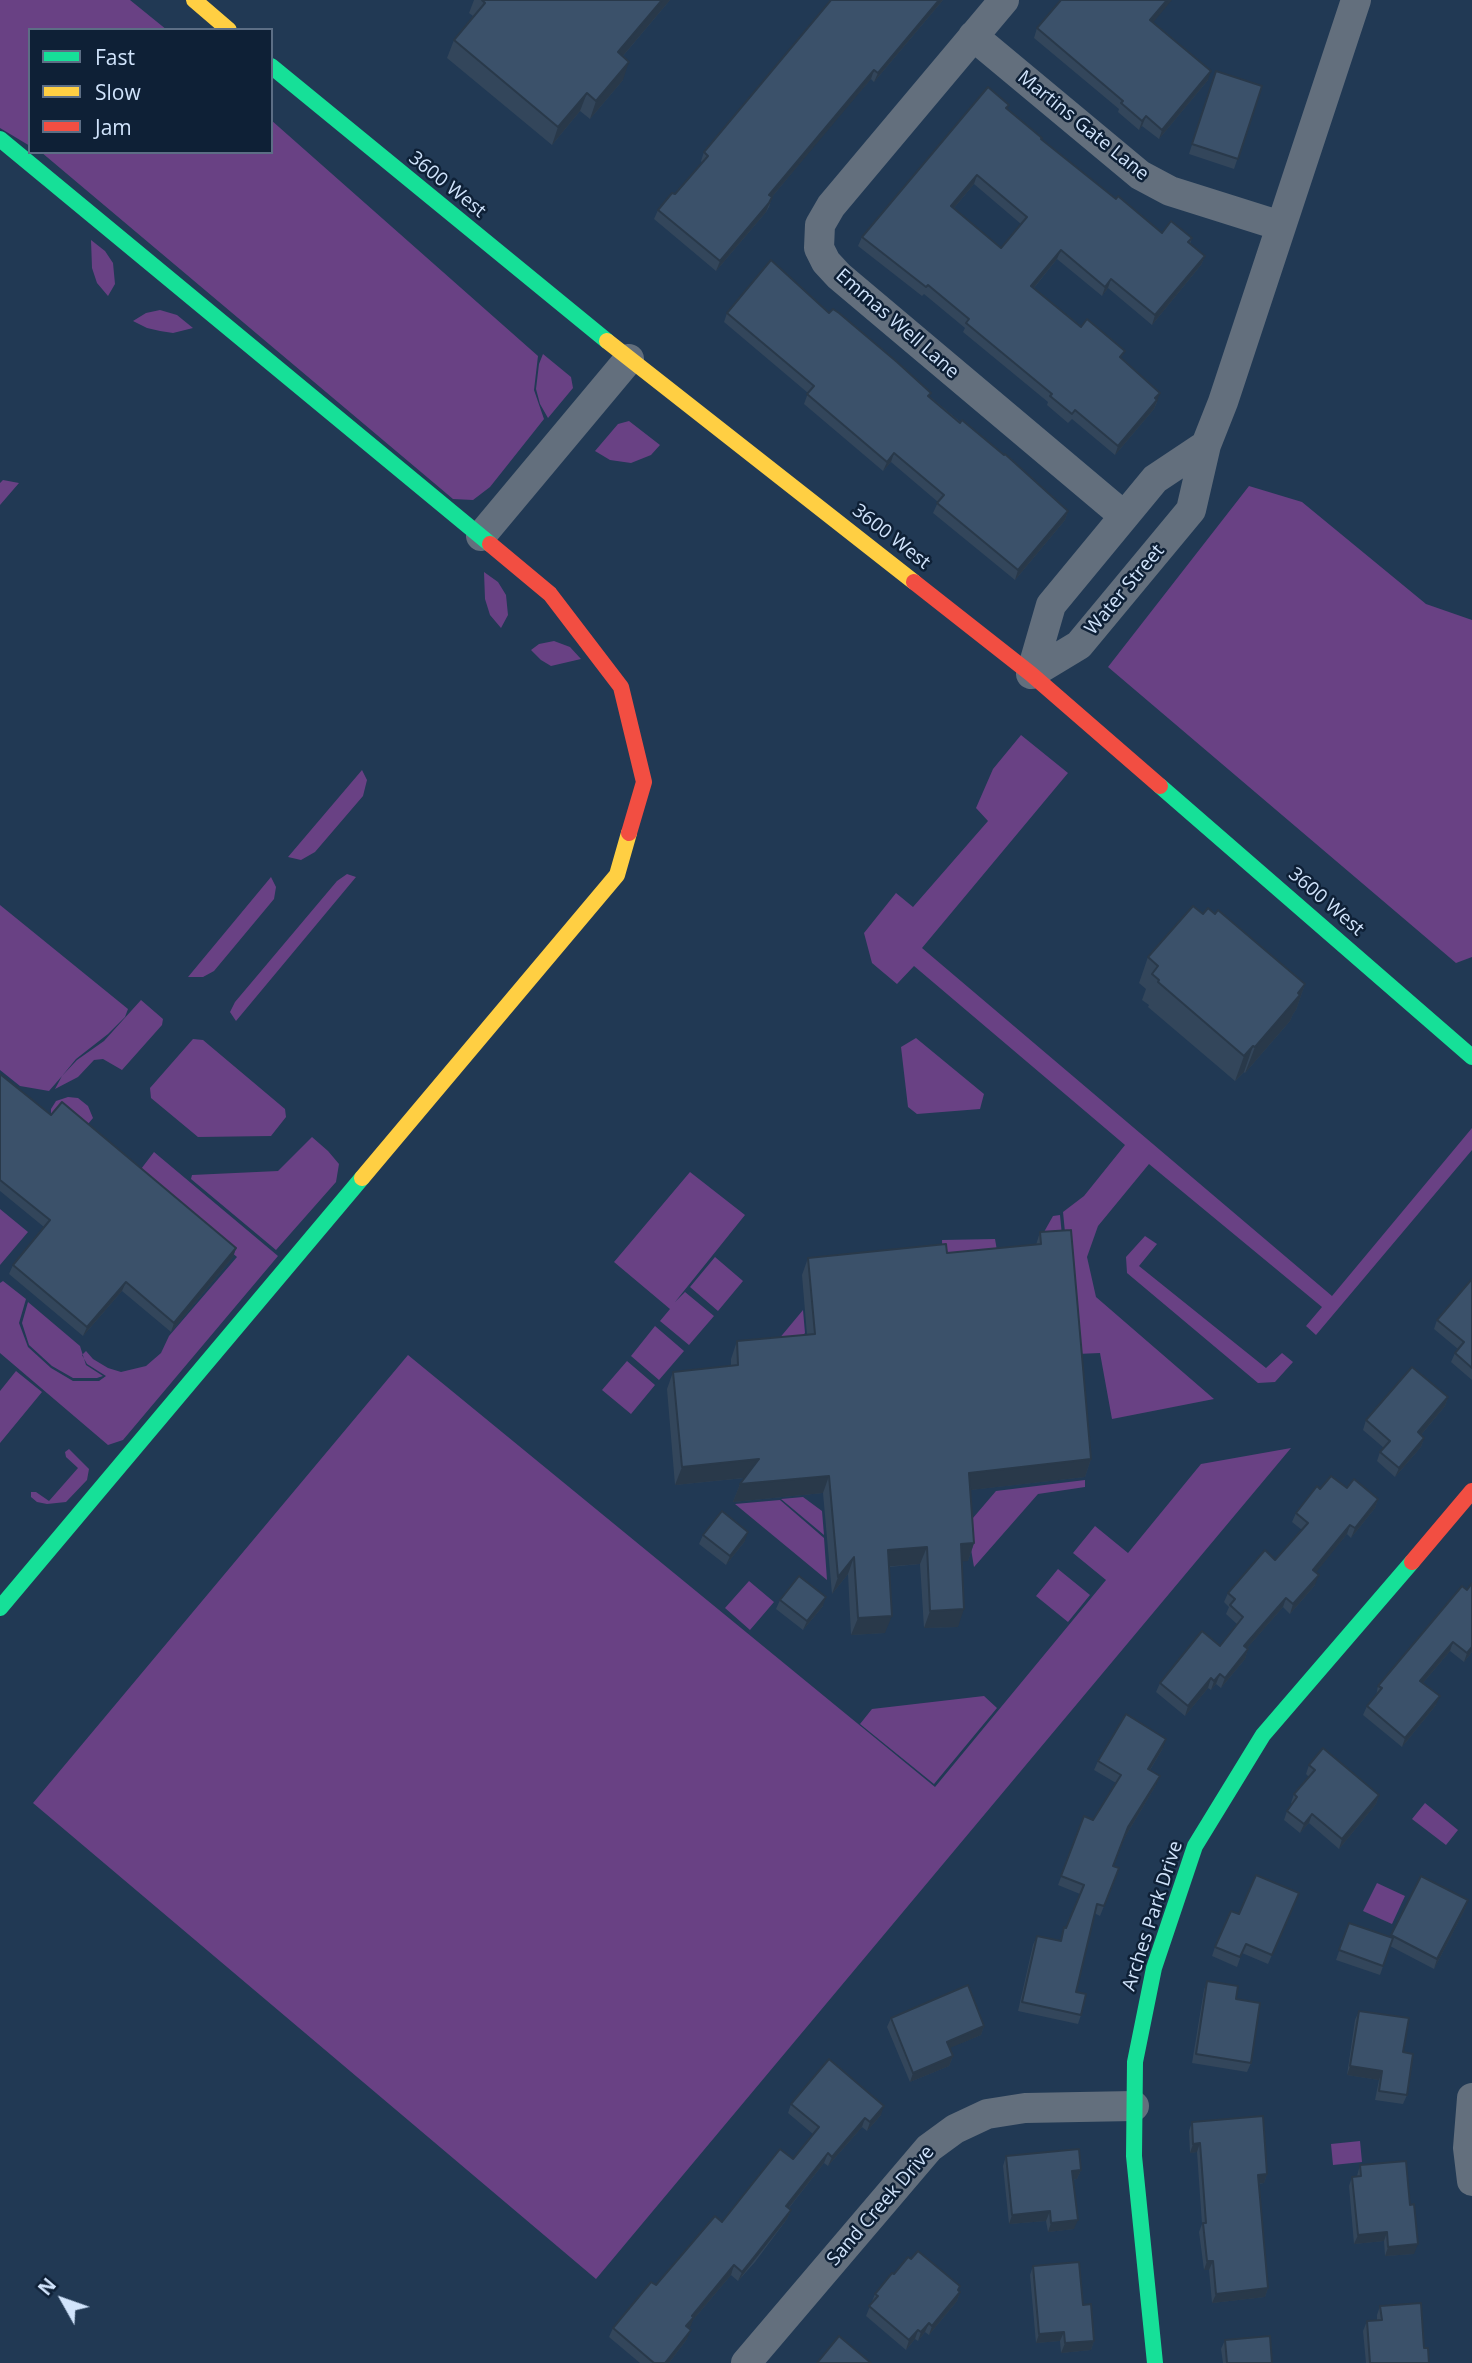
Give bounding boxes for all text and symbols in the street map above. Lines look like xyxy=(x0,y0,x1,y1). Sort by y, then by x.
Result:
legend xyxy=(28,28,273,154)
text: Fast xyxy=(95,43,135,71)
street label: Martins Gate Lane xyxy=(1013,66,1153,186)
text: Slow xyxy=(95,78,141,106)
text: Jam xyxy=(95,113,132,141)
street label: 3600 West xyxy=(404,147,490,223)
street label: Emmas Well Lane xyxy=(831,264,963,384)
street label: 3600 West xyxy=(848,500,934,574)
street label: Water Street xyxy=(1080,540,1170,640)
street label: 3600 West xyxy=(1284,863,1368,941)
street label: Arches Park Drive xyxy=(1118,1838,1188,1994)
street label: Sand Creek Drive xyxy=(823,2141,939,2271)
north arrow xyxy=(28,2265,98,2335)
text: N xyxy=(32,2272,62,2301)

